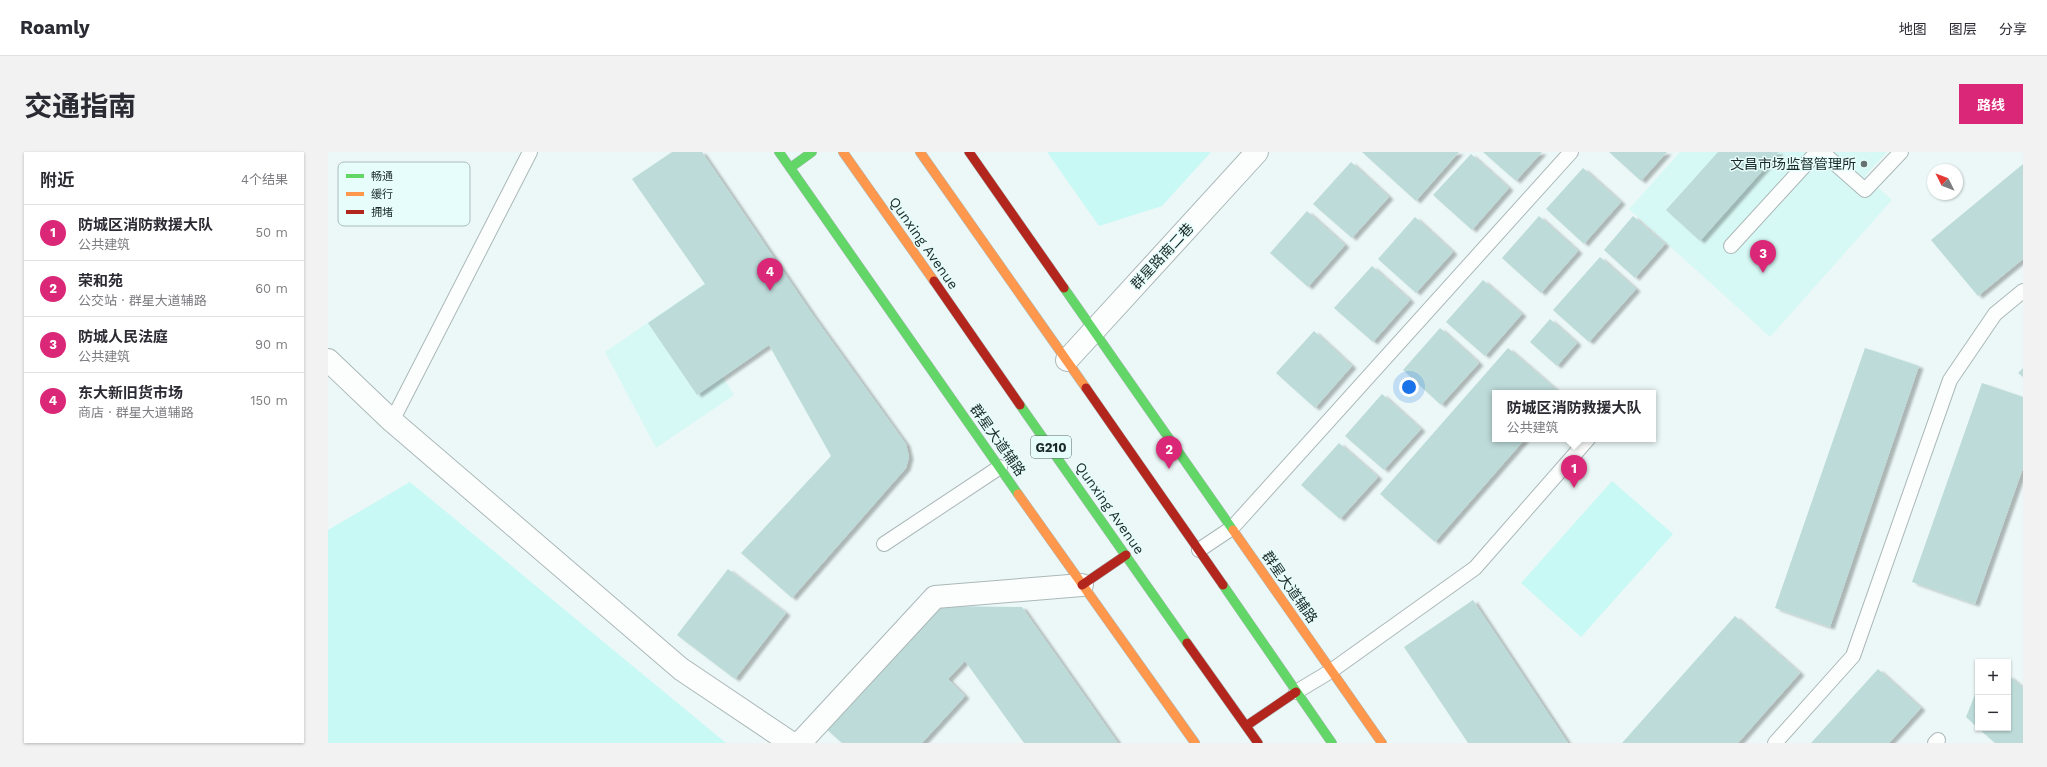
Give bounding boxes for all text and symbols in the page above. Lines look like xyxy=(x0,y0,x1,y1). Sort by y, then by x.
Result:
text: Roamly xyxy=(20,16,90,39)
text: 地图 xyxy=(1899,21,1927,37)
text: 图层 xyxy=(1949,21,1977,37)
text: 分享 xyxy=(1999,21,2027,37)
button: 路线 xyxy=(1959,84,2023,124)
text: 交通指南 xyxy=(24,90,136,123)
place label: 文昌市场监督管理所 xyxy=(1730,156,1856,172)
marker: 文昌市场监督管理所 xyxy=(1859,159,1869,169)
legend xyxy=(338,162,470,226)
north arrow xyxy=(1927,164,1963,200)
text: 附近 xyxy=(40,170,74,190)
text: 畅通 xyxy=(371,170,393,183)
text: 4个结果 xyxy=(241,172,288,187)
text: 缓行 xyxy=(371,188,393,201)
street label: Qunxing Avenue xyxy=(886,194,962,292)
text: 拥堵 xyxy=(371,206,393,219)
text: 防城区消防救援大队 xyxy=(78,216,213,234)
street label: 群星路南二巷 xyxy=(1128,220,1196,292)
text: 1 xyxy=(50,225,56,240)
text: 50 m xyxy=(256,225,288,240)
text: 公共建筑 xyxy=(78,237,130,252)
pin: 3 xyxy=(1750,240,1776,273)
pin: 4 xyxy=(757,258,783,291)
text: 荣和苑 xyxy=(78,272,123,290)
text: 2 xyxy=(49,281,57,296)
text: 60 m xyxy=(255,281,288,296)
text: 公交站 · 群星大道辅路 xyxy=(78,293,207,308)
text: 防城人民法庭 xyxy=(78,328,168,346)
text: 3 xyxy=(49,337,57,352)
text: 90 m xyxy=(255,337,288,352)
text: 公共建筑 xyxy=(78,349,130,364)
your location xyxy=(1399,377,1419,397)
text: 东大新旧货市场 xyxy=(78,384,183,402)
popup xyxy=(1492,390,1656,442)
text: 4 xyxy=(49,393,57,408)
text: 150 m xyxy=(250,393,288,408)
text: 防城区消防救援大队 xyxy=(1506,399,1642,417)
street label: 群星大道辅路 xyxy=(967,401,1029,479)
text: 商店 · 群星大道辅路 xyxy=(78,405,194,420)
text: 公共建筑 xyxy=(1506,420,1559,435)
road number: G210 xyxy=(1031,436,1071,458)
pin: 2 xyxy=(1156,436,1182,469)
pin: 1 xyxy=(1561,455,1587,488)
street label: Qunxing Avenue xyxy=(1072,459,1148,557)
street label: 群星大道辅路 xyxy=(1259,548,1321,626)
map controls xyxy=(1975,659,2011,731)
button: + xyxy=(1975,659,2011,695)
button: − xyxy=(1975,695,2011,731)

